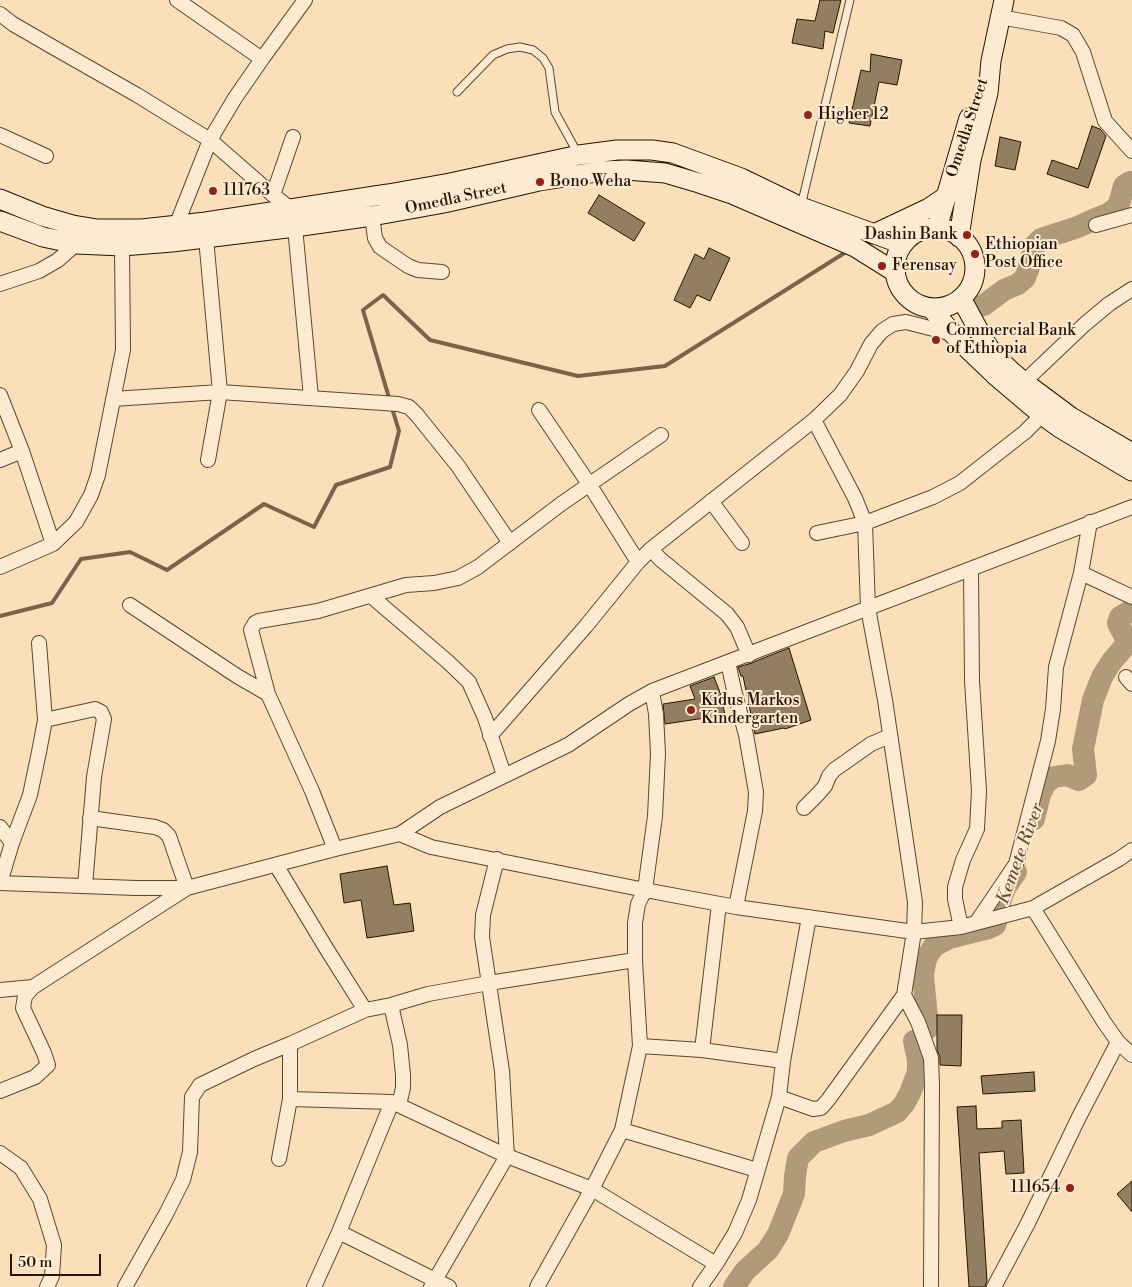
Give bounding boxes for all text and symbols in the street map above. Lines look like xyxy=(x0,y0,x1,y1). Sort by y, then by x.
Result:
street label: Omedla Street xyxy=(943,76,993,180)
place label: Higher 12 xyxy=(818,105,889,125)
marker: Higher 12 xyxy=(802,109,814,121)
place label: Bono Weha xyxy=(550,172,631,192)
marker: Bono Weha xyxy=(534,176,546,188)
street label: Omedla Street xyxy=(403,179,509,219)
place label: 111763 xyxy=(223,181,270,201)
marker: 111763 xyxy=(207,185,219,197)
place label: Dashin Bank xyxy=(865,225,957,245)
marker: Dashin Bank xyxy=(961,229,973,241)
place label: Ethiopian Post Office xyxy=(985,235,1063,273)
marker: Ethiopian Post Office xyxy=(969,248,981,260)
place label: Ferensay xyxy=(892,256,957,276)
marker: Ferensay xyxy=(876,260,888,272)
place label: Commercial Bank of Ethiopia xyxy=(946,321,1076,359)
marker: Commercial Bank of Ethiopia xyxy=(930,334,942,346)
place label: Kidus Markos Kindergarten xyxy=(701,691,800,729)
marker: Kidus Markos Kindergarten xyxy=(685,704,697,716)
water label: Kemete River xyxy=(993,801,1049,907)
place label: 111654 xyxy=(1011,1178,1060,1198)
marker: 111654 xyxy=(1064,1182,1076,1194)
scale bar xyxy=(12,1244,104,1276)
text: 50 m xyxy=(18,1253,52,1272)

